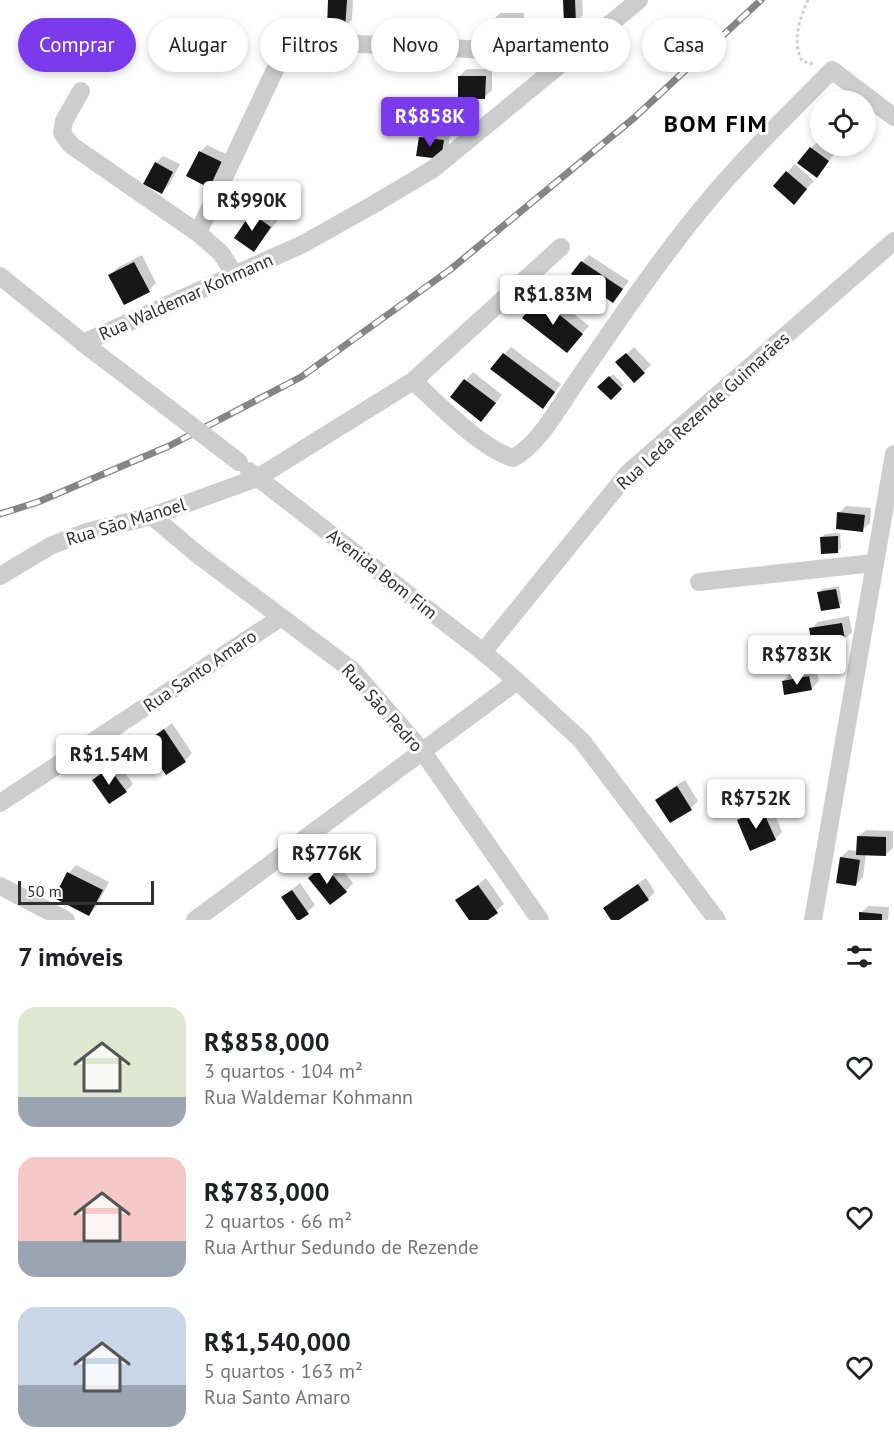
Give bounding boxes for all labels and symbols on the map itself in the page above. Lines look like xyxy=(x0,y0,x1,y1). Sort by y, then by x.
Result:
pin: R$858K xyxy=(381,97,479,148)
district label: BOM FIM xyxy=(664,108,768,139)
pin: R$990K xyxy=(203,181,301,232)
street label: Rua Waldemar Kohmann xyxy=(95,248,276,345)
pin: R$1.83M xyxy=(498,275,608,326)
street label: Rua Leda Rezende Guimarães xyxy=(611,327,794,494)
street label: Rua São Manoel xyxy=(63,492,189,551)
street label: Avenida Bom Fim xyxy=(322,523,442,624)
street label: Rua Santo Amaro xyxy=(139,624,261,717)
pin: R$783K xyxy=(748,635,846,686)
street label: Rua São Pedro xyxy=(337,659,428,757)
pin: R$1.54M xyxy=(54,735,164,786)
pin: R$752K xyxy=(707,779,805,830)
pin: R$776K xyxy=(278,834,376,885)
scale bar xyxy=(18,878,154,906)

